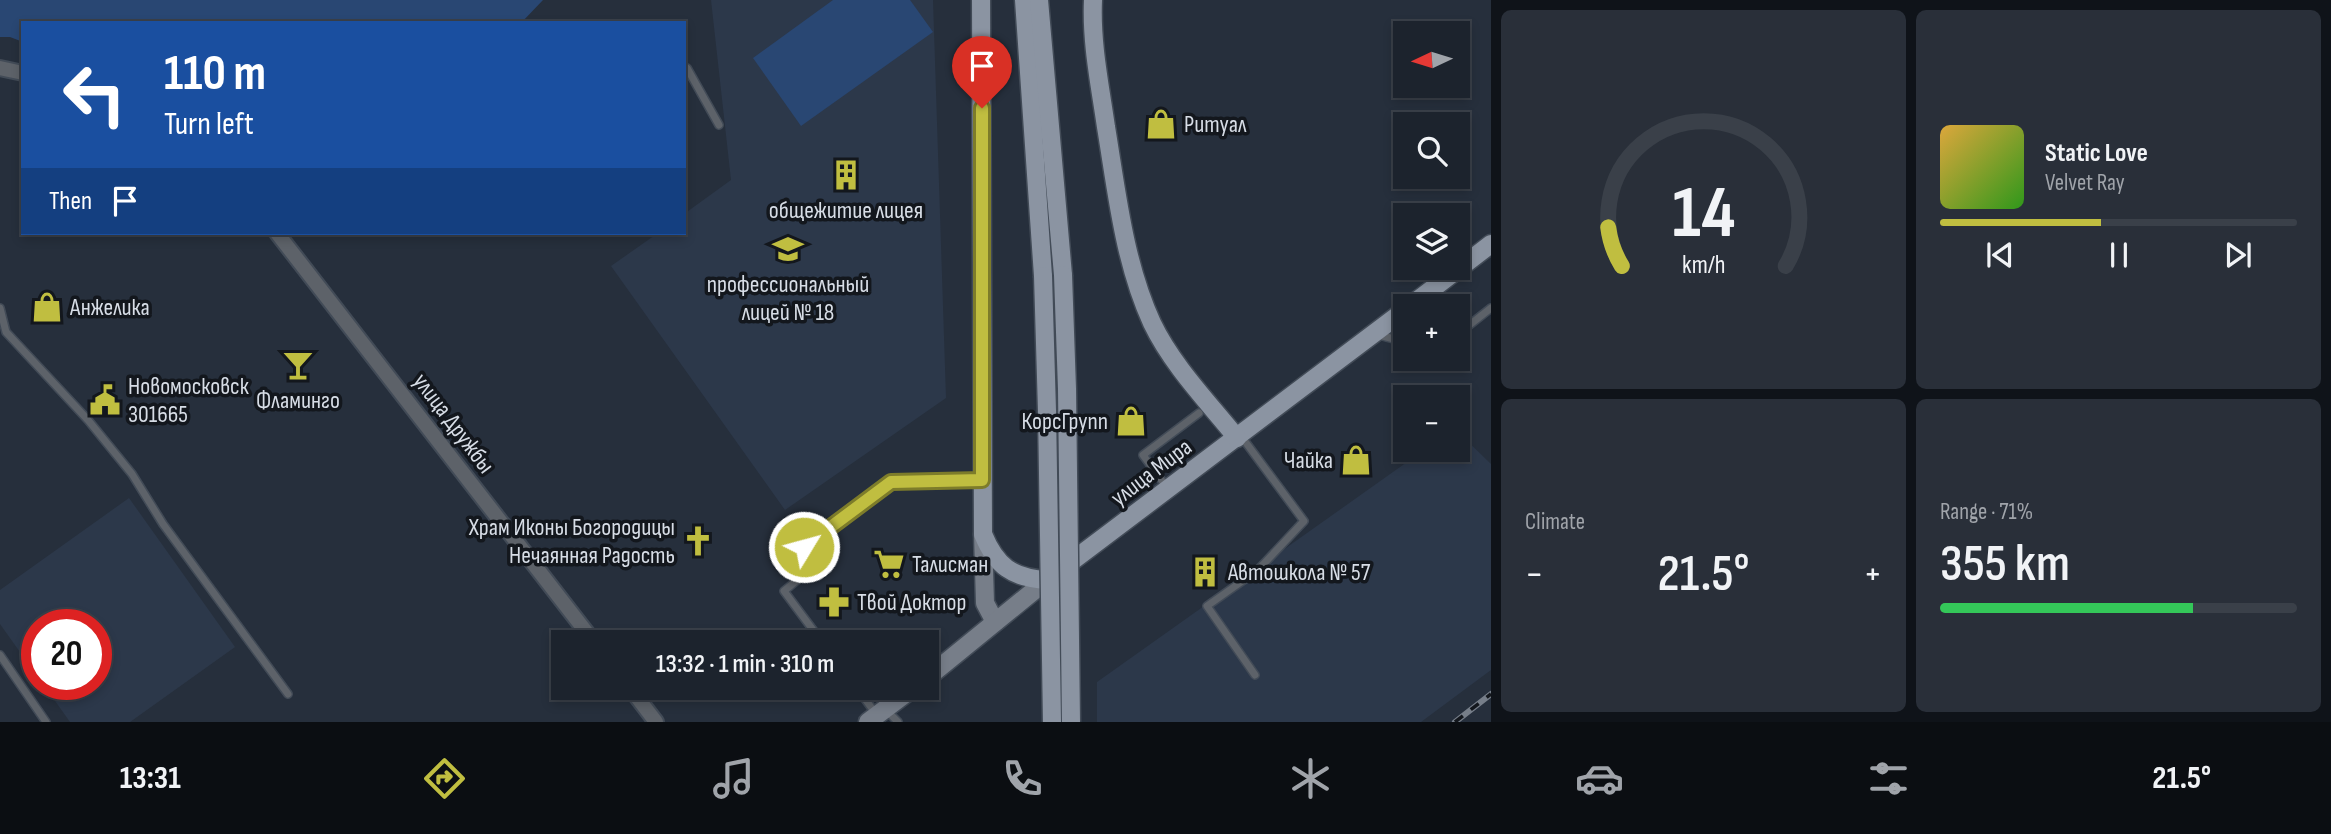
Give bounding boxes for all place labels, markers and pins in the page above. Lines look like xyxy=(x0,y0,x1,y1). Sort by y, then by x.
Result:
pin xyxy=(952,36,1012,108)
shop icon: Ритуал xyxy=(1144,107,1178,141)
place label: Ритуал xyxy=(1184,110,1247,139)
building icon: общежитие лицея xyxy=(829,158,863,192)
place label: общежитие лицея xyxy=(769,196,923,225)
school or university icon: профессиональный лицей № 18 xyxy=(771,232,805,266)
place label: профессиональный лицей № 18 xyxy=(707,270,869,327)
shop icon: Анжелика xyxy=(30,290,64,324)
place label: Анжелика xyxy=(69,293,150,322)
bar icon: Фламинго xyxy=(281,348,315,382)
place label: Новомосковск 301665 xyxy=(128,372,250,429)
public building icon: Новомосковск 301665 xyxy=(88,383,122,417)
place label: Фламинго xyxy=(256,386,340,415)
shop icon: КорсГрупп xyxy=(1114,404,1148,438)
place label: КорсГрупп xyxy=(1021,407,1108,436)
shop icon: Чайка xyxy=(1339,443,1373,477)
place label: Чайка xyxy=(1284,446,1333,475)
place label: Храм Иконы Богородицы Нечаянная Радость xyxy=(468,513,675,570)
church icon: Храм Иконы Богородицы Нечаянная Радость xyxy=(681,524,715,558)
supermarket icon: Талисман xyxy=(872,547,906,581)
place label: Талисман xyxy=(912,550,988,579)
building icon: Автошкола № 57 xyxy=(1188,555,1222,589)
place label: Автошкола № 57 xyxy=(1227,558,1371,587)
pharmacy icon: Твой Доктор xyxy=(817,585,851,619)
place label: Твой Доктор xyxy=(857,588,966,617)

